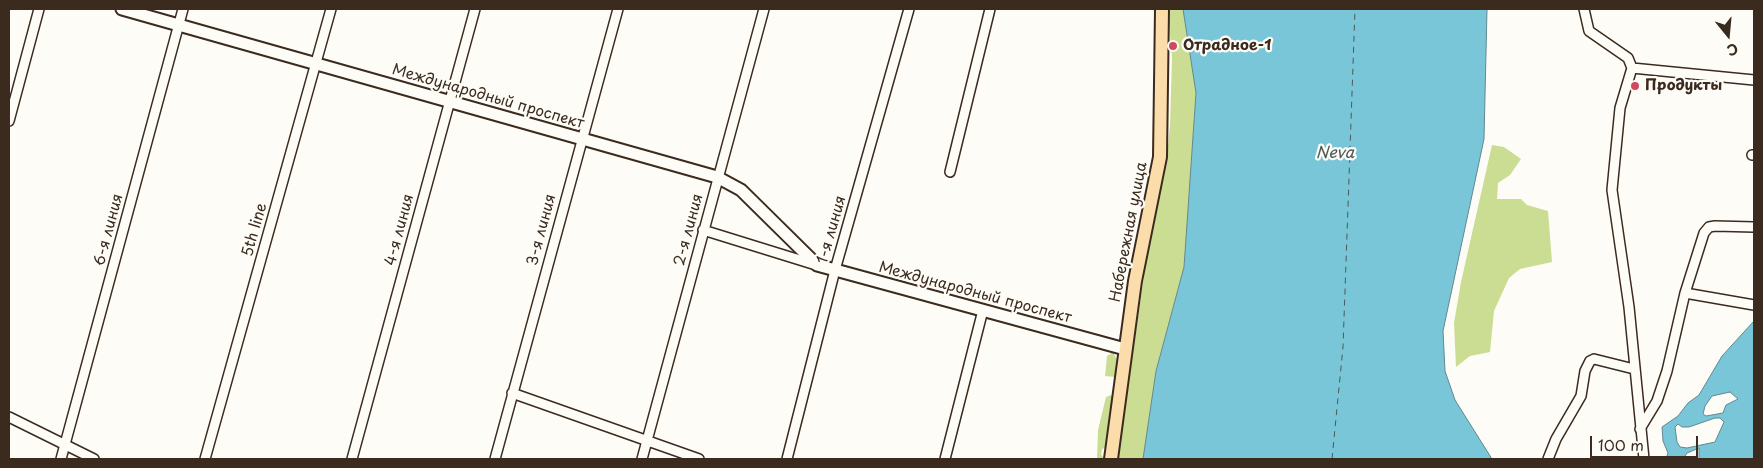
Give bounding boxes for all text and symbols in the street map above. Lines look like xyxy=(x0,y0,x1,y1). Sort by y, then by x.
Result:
north arrow xyxy=(1703,10,1753,60)
place label: Отрадное-1 xyxy=(1183,37,1272,55)
text: С xyxy=(1724,38,1741,61)
marker: Отрадное-1 xyxy=(1167,40,1179,52)
street label: Международный проспект xyxy=(390,61,586,133)
place label: Продукты xyxy=(1645,77,1722,95)
marker: Продукты xyxy=(1629,80,1641,92)
water label: Neva xyxy=(1316,144,1354,164)
street label: Набережная улица xyxy=(1107,160,1151,304)
street label: 6-я линия xyxy=(91,192,127,268)
street label: 4-я линия xyxy=(382,192,418,268)
street label: 3-я линия xyxy=(524,192,560,268)
street label: 2-я линия xyxy=(671,192,707,268)
street label: 1-я линия xyxy=(814,194,850,266)
street label: 5th line xyxy=(239,201,271,259)
street label: Международный проспект xyxy=(877,259,1073,327)
scale bar xyxy=(1593,426,1700,458)
text: 100 m xyxy=(1598,433,1644,456)

